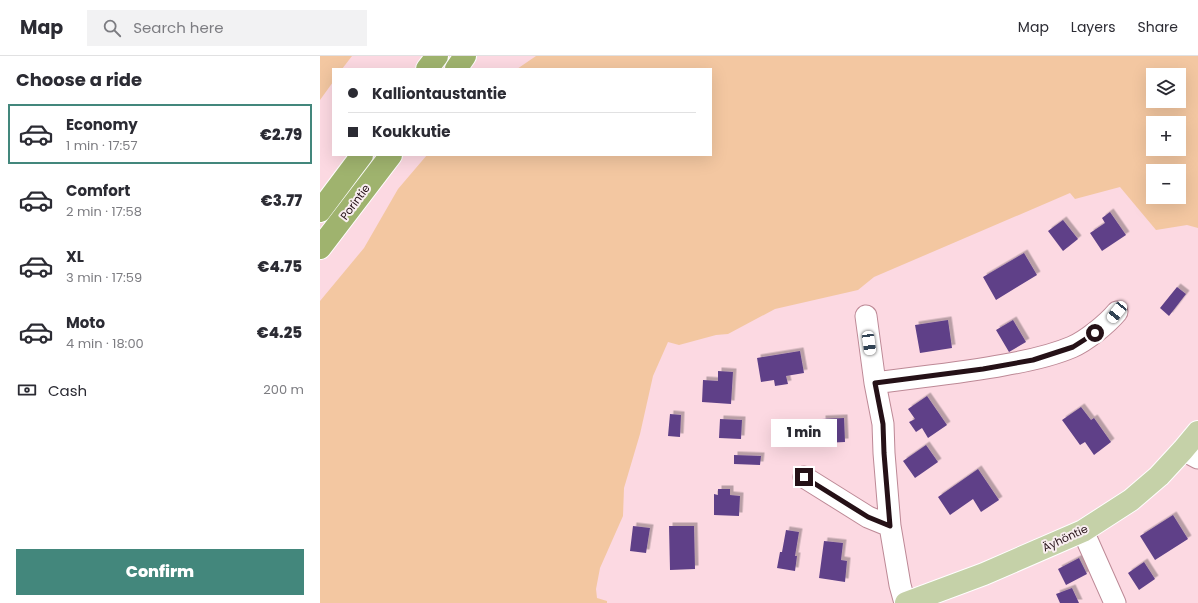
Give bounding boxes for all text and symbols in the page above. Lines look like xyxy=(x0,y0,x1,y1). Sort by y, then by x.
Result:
search box xyxy=(87,10,367,46)
text: Map xyxy=(20,14,63,41)
icon: search xyxy=(101,17,123,39)
text: Search here xyxy=(133,17,224,38)
text: Map xyxy=(1018,17,1049,37)
text: Layers xyxy=(1071,17,1115,37)
text: Share xyxy=(1137,17,1178,37)
text: Choose a ride xyxy=(16,67,142,92)
map controls xyxy=(1146,68,1186,204)
button: layers xyxy=(1146,68,1186,108)
text: Kalliontaustantie xyxy=(372,83,506,104)
text: Economy xyxy=(66,114,138,135)
icon: car xyxy=(18,116,54,152)
button: + xyxy=(1146,116,1186,156)
text: Koukkutie xyxy=(372,121,451,142)
text: €2.79 xyxy=(260,124,302,145)
text: 1 min · 17:57 xyxy=(66,136,138,155)
button: − xyxy=(1146,164,1186,204)
text: Comfort xyxy=(66,180,130,201)
street label: Porintie xyxy=(336,181,374,223)
icon: car xyxy=(18,182,54,218)
text: €3.77 xyxy=(261,190,302,211)
text: 2 min · 17:58 xyxy=(66,202,142,221)
text: XL xyxy=(66,246,84,267)
icon: car xyxy=(18,248,54,284)
text: €4.75 xyxy=(258,256,302,277)
text: 3 min · 17:59 xyxy=(66,268,142,287)
car xyxy=(1105,299,1129,325)
text: Moto xyxy=(66,312,105,333)
icon: car xyxy=(18,314,54,350)
text: €4.25 xyxy=(257,322,302,343)
route start xyxy=(1086,324,1104,342)
car xyxy=(861,330,877,356)
text: 4 min · 18:00 xyxy=(66,334,144,353)
icon: cash xyxy=(16,379,38,401)
text: Cash xyxy=(48,380,87,401)
text: 200 m xyxy=(263,380,304,399)
callout: 1 min xyxy=(771,419,837,447)
text: 1 min xyxy=(787,423,821,442)
route end xyxy=(795,468,813,486)
street label: Äyhöntie xyxy=(1040,520,1090,555)
button: Confirm xyxy=(16,549,304,595)

